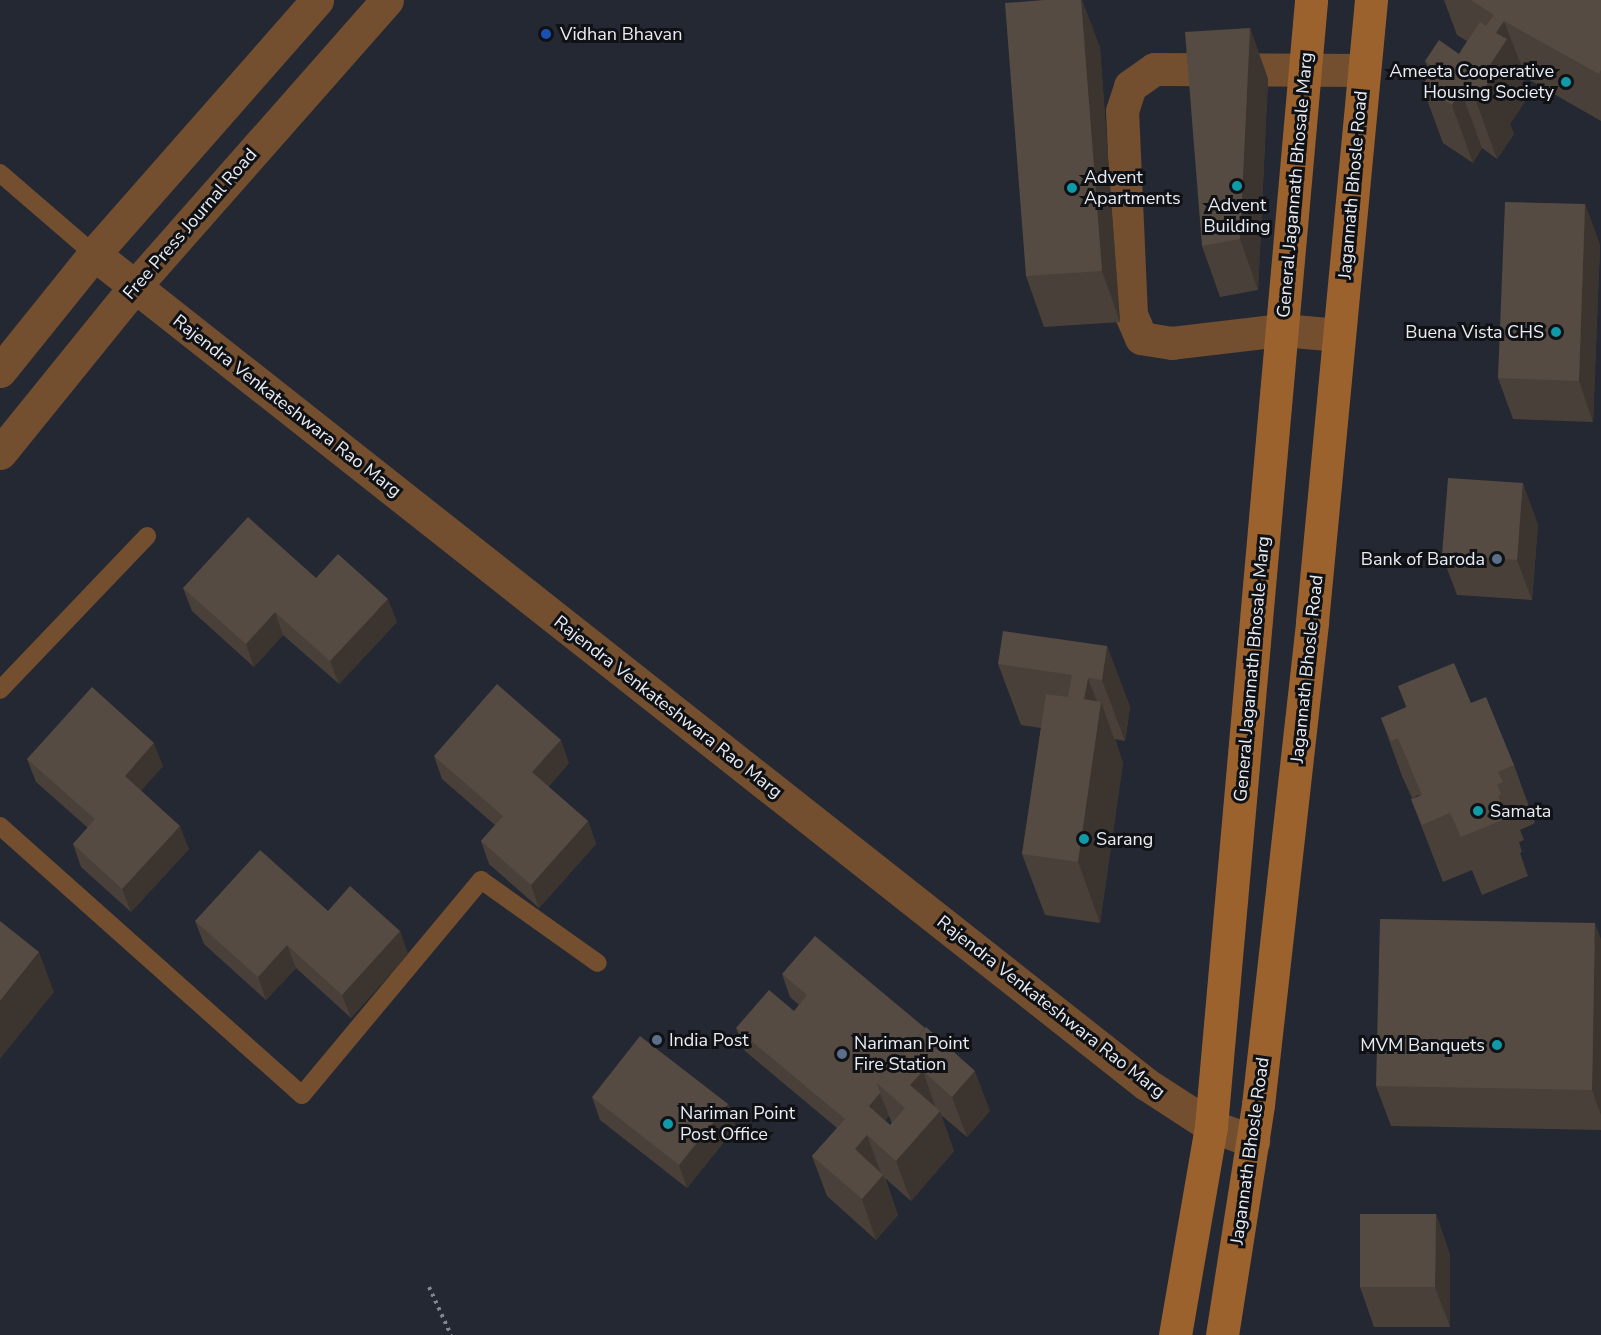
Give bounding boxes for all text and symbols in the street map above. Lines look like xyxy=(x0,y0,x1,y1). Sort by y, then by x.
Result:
place label: Vidhan Bhavan xyxy=(560,23,682,45)
marker: Vidhan Bhavan xyxy=(537,25,555,43)
street label: General Jagannath Bhosale Marg xyxy=(1273,51,1317,319)
place label: Ameeta Cooperative Housing Society xyxy=(1389,61,1554,104)
marker: Ameeta Cooperative Housing Society xyxy=(1559,75,1573,89)
street label: Jagannath Bhosle Road xyxy=(1334,90,1372,280)
street label: Free Press Journal Road xyxy=(119,144,261,304)
place label: Advent Apartments xyxy=(1084,167,1181,210)
marker: Advent Building xyxy=(1230,179,1244,193)
marker: Advent Apartments xyxy=(1065,181,1079,195)
place label: Advent Building xyxy=(1203,195,1271,238)
street label: Rajendra Venkateshwara Rao Marg xyxy=(169,310,405,502)
place label: Buena Vista CHS xyxy=(1405,321,1544,343)
marker: Buena Vista CHS xyxy=(1549,325,1563,339)
street label: General Jagannath Bhosale Marg xyxy=(1230,535,1274,803)
place label: Bank of Baroda xyxy=(1361,548,1485,570)
marker: Bank of Baroda xyxy=(1490,552,1504,566)
street label: Jagannath Bhosle Road xyxy=(1286,574,1328,764)
street label: Rajendra Venkateshwara Rao Marg xyxy=(550,611,786,803)
place label: Samata xyxy=(1490,800,1551,822)
marker: Samata xyxy=(1471,804,1485,818)
place label: Sarang xyxy=(1096,828,1153,850)
marker: Sarang xyxy=(1077,832,1091,846)
street label: Rajendra Venkateshwara Rao Marg xyxy=(933,911,1169,1103)
place label: India Post xyxy=(669,1029,749,1051)
marker: India Post xyxy=(650,1033,664,1047)
place label: Nariman Point Fire Station xyxy=(854,1033,969,1076)
place label: MVM Banquets xyxy=(1360,1034,1485,1056)
marker: MVM Banquets xyxy=(1490,1038,1504,1052)
marker: Nariman Point Fire Station xyxy=(835,1047,849,1061)
street label: Jagannath Bhosle Road xyxy=(1226,1056,1274,1246)
place label: Nariman Point Post Office xyxy=(680,1103,795,1146)
marker: Nariman Point Post Office xyxy=(661,1117,675,1131)

